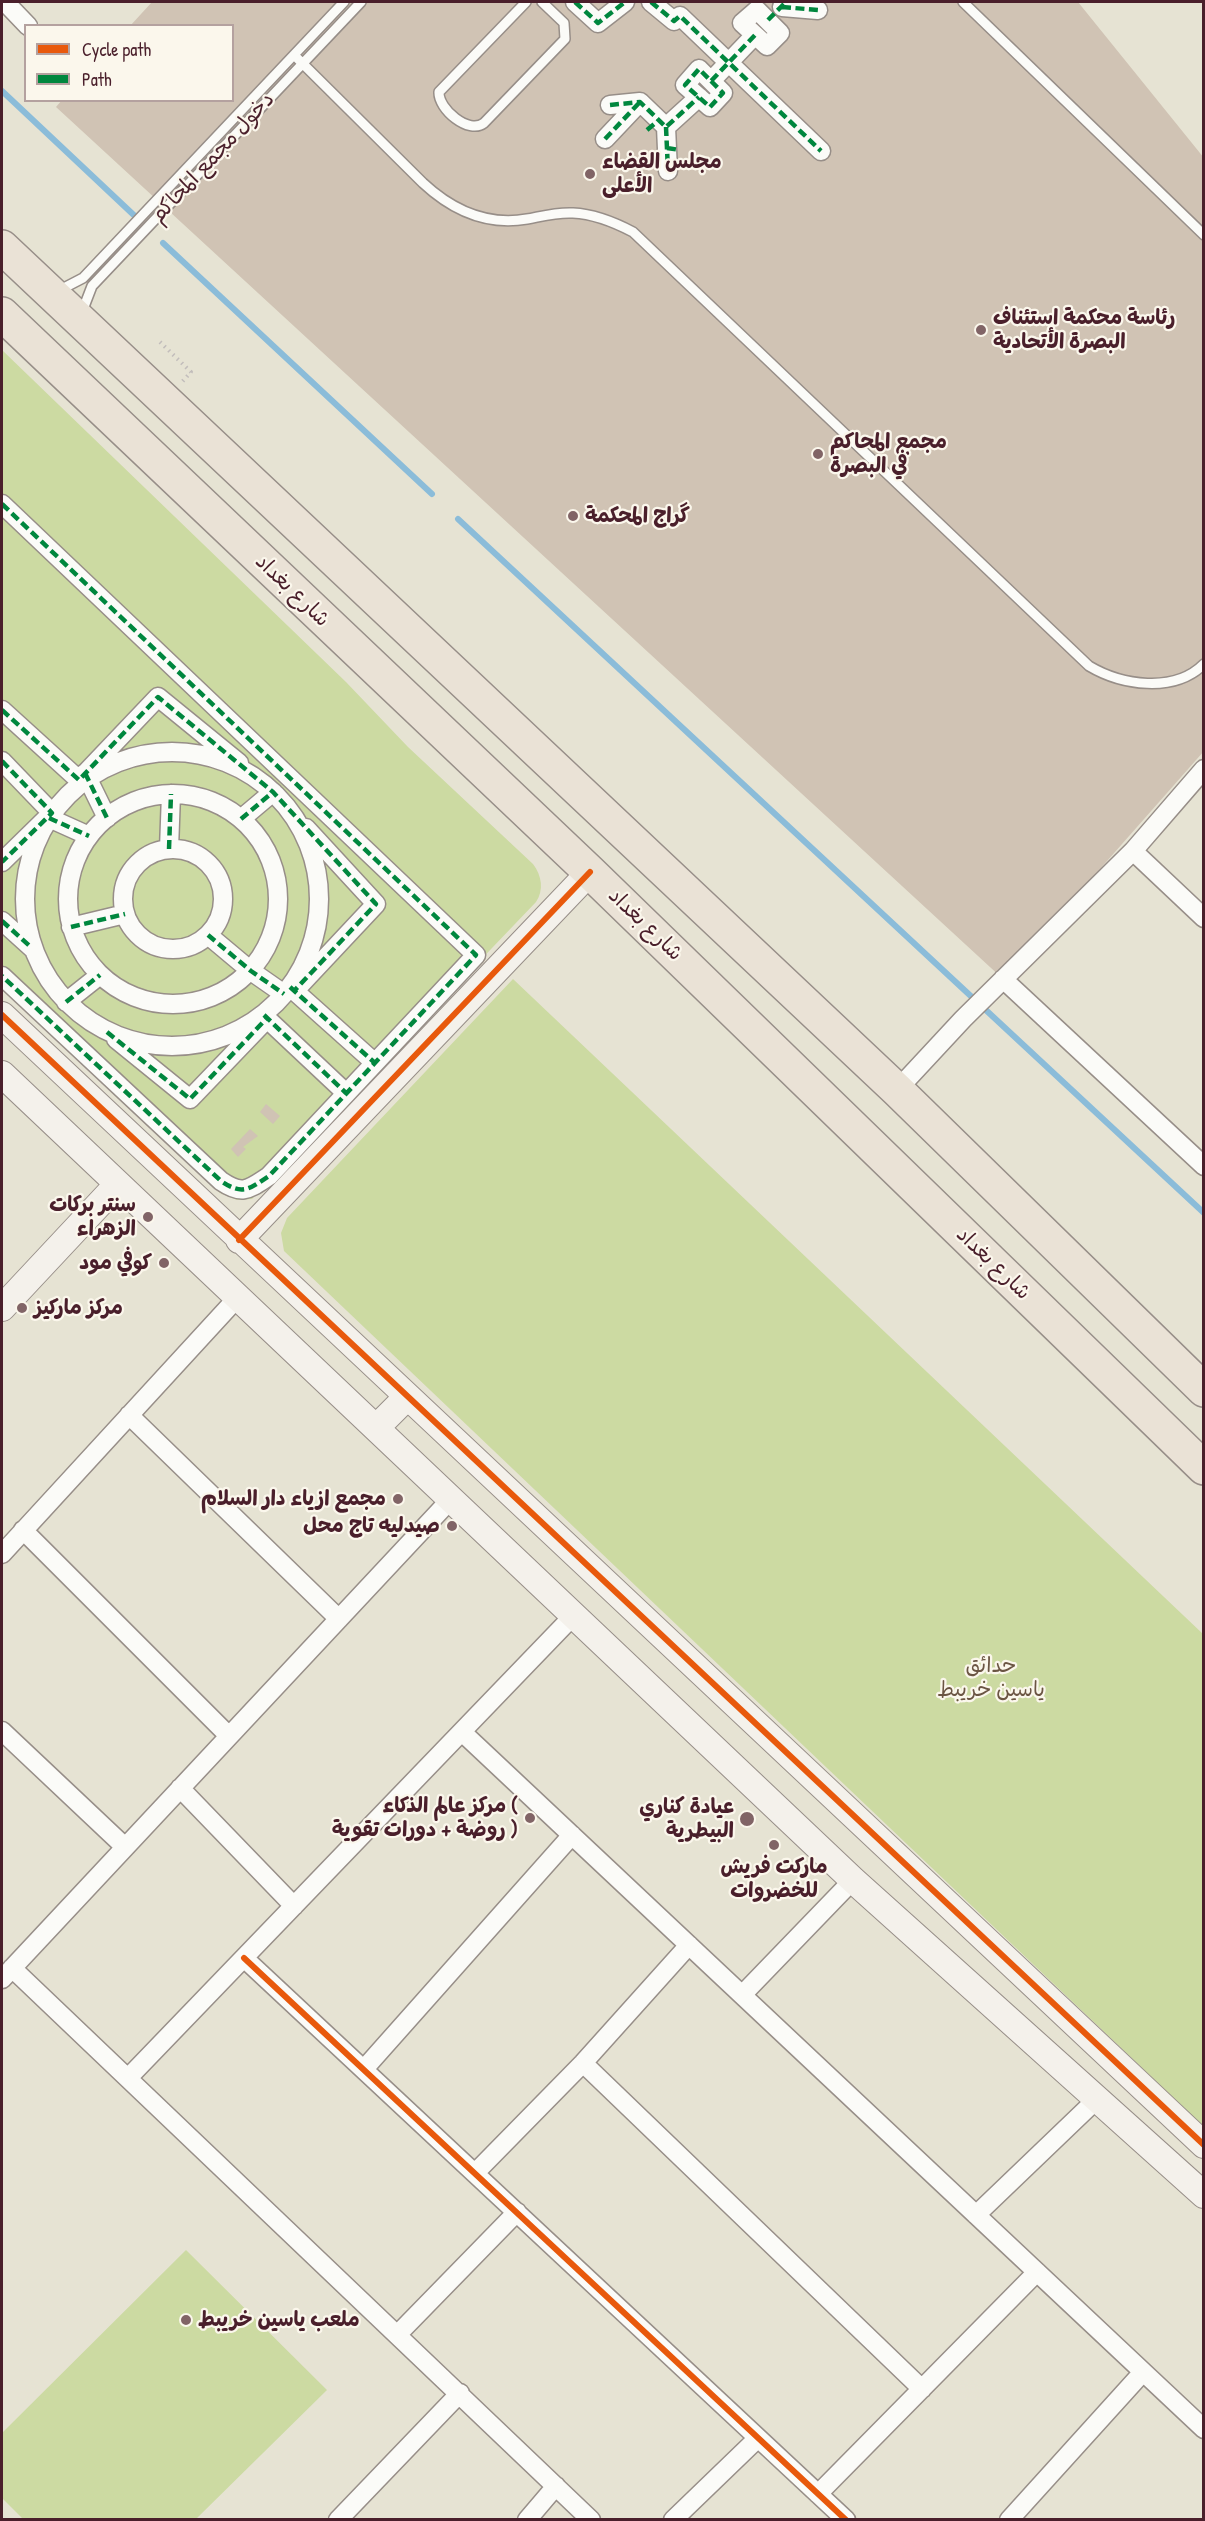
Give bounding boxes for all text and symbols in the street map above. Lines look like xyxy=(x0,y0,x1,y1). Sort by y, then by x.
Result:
legend xyxy=(24,24,234,102)
text: Cycle path xyxy=(82,37,151,62)
text: Path xyxy=(82,67,111,92)
street label: دخول مجمع المحاكم xyxy=(146,87,280,229)
place label: مجلس القضاء الأعلى xyxy=(602,149,722,199)
marker: مجلس القضاء الأعلى xyxy=(583,167,597,181)
place label: رئاسة محكمة استئناف البصرة الأتحادية xyxy=(993,305,1175,355)
marker: رئاسة محكمة استئناف البصرة الأتحادية xyxy=(974,323,988,337)
place label: مجمع المحاكم في البصرة xyxy=(830,429,947,479)
marker: مجمع المحاكم في البصرة xyxy=(811,447,825,461)
place label: گراج المحكمة xyxy=(585,503,690,529)
marker: گراج المحكمة xyxy=(566,509,580,523)
street label: شارع بغداد xyxy=(250,549,334,633)
street label: شارع بغداد xyxy=(603,883,687,967)
place label: سنتر بركات الزهراء xyxy=(49,1192,136,1242)
marker: سنتر بركات الزهراء xyxy=(141,1210,155,1224)
street label: شارع بغداد xyxy=(951,1222,1035,1306)
place label: كوفي مود xyxy=(79,1250,152,1276)
marker: كوفي مود xyxy=(157,1256,171,1270)
place label: مركز ماركيز xyxy=(34,1295,123,1321)
marker: مركز ماركيز xyxy=(15,1301,29,1315)
place label: مجمع ازياء دار السلام xyxy=(201,1486,386,1512)
marker: مجمع ازياء دار السلام xyxy=(391,1492,405,1506)
place label: صيدليه تاج محل xyxy=(303,1513,440,1539)
marker: صيدليه تاج محل xyxy=(445,1519,459,1533)
park label: حدائق ياسين خريبط xyxy=(937,1653,1045,1703)
place label: مركز عالم الذكاء ( روضة + دورات تقوية ) xyxy=(332,1793,518,1843)
place label: عيادة كناري البيطرية xyxy=(639,1794,734,1844)
marker: عيادة كناري البيطرية xyxy=(738,1810,756,1828)
marker: مركز عالم الذكاء ( روضة + دورات تقوية ) xyxy=(523,1811,537,1825)
marker: ماركت فريش للخضروات xyxy=(767,1838,781,1852)
place label: ماركت فريش للخضروات xyxy=(720,1854,828,1904)
place label: ملعب ياسين خريبط xyxy=(198,2307,360,2333)
marker: ملعب ياسين خريبط xyxy=(179,2313,193,2327)

